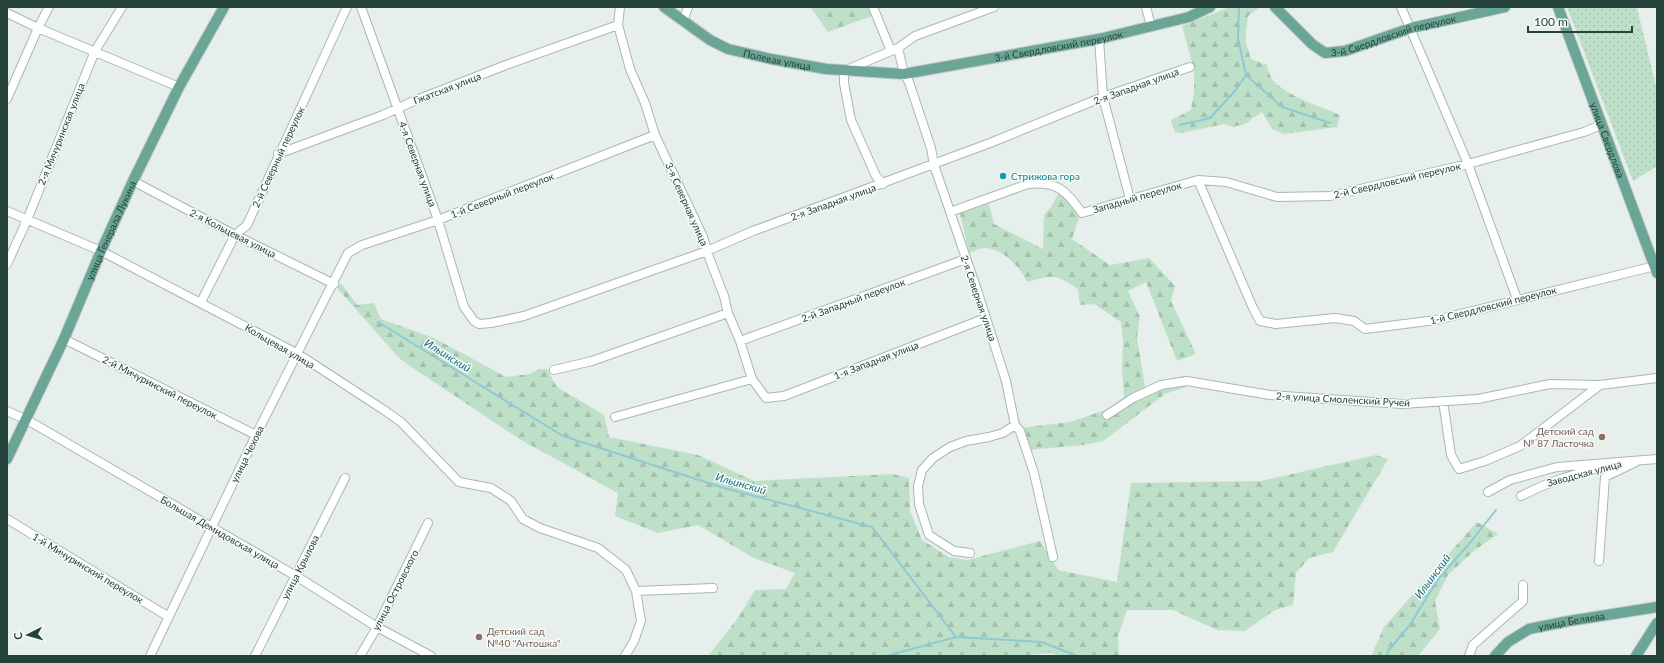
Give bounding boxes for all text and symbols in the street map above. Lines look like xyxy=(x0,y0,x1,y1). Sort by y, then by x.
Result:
scale bar xyxy=(1528,8,1632,34)
street label: 3-й Свердловский переулок xyxy=(1330,12,1458,58)
text: 100 m xyxy=(1534,14,1568,29)
street label: 3-й Свердловский переулок xyxy=(994,27,1124,64)
street label: Полевая улица xyxy=(742,47,812,72)
street label: 2-я Западная улица xyxy=(1092,65,1180,107)
street label: Гжатская улица xyxy=(411,70,483,106)
street label: 2-я Мичуринская улица xyxy=(35,81,87,187)
street label: улица Свердлова xyxy=(1588,101,1627,180)
street label: 2-й Северный переулок xyxy=(249,104,307,209)
street label: 4-я Северная улица xyxy=(397,120,439,208)
street label: 2-й Свердловский переулок xyxy=(1332,159,1462,200)
street label: 3-я Северная улица xyxy=(663,160,711,248)
street label: 1-й Северный переулок xyxy=(449,169,556,220)
place label: Стрижова гора xyxy=(1011,170,1080,182)
marker: Стрижова гора xyxy=(998,171,1008,181)
street label: Западный переулок xyxy=(1091,178,1183,215)
street label: улица Генерала Лукина xyxy=(83,179,138,282)
street label: 2-я Западная улица xyxy=(789,181,877,223)
street label: 2-я Кольцевая улица xyxy=(188,206,278,260)
street label: 2-я Северная улица xyxy=(959,253,999,343)
street label: 2-й Западный переулок xyxy=(800,275,907,324)
street label: 1-й Свердловский переулок xyxy=(1429,283,1558,327)
street label: Кольцевая улица xyxy=(243,321,317,371)
water label: Ильинский xyxy=(422,336,474,374)
street label: 1-я Западная улица xyxy=(832,338,920,382)
street label: 2-й Мичуринский переулок xyxy=(101,353,220,422)
street label: 2-я улица Смоленский Ручей xyxy=(1276,389,1411,409)
street label: улица Чехова xyxy=(228,424,266,484)
place label: Детский сад № 87 Ласточка xyxy=(1523,425,1594,449)
marker: Детский сад № 87 Ласточка xyxy=(1597,432,1607,442)
street label: Заводская улица xyxy=(1545,457,1623,489)
water label: Ильинский xyxy=(714,470,768,496)
street label: Большая Демидовская улица xyxy=(158,493,282,571)
street label: 1-й Мичуринский переулок xyxy=(30,530,146,606)
street label: улица Крылова xyxy=(279,533,321,601)
street label: улица Островского xyxy=(369,547,421,632)
water label: Ильинский xyxy=(1411,551,1453,601)
street label: улица Беляева xyxy=(1537,609,1606,633)
north arrow xyxy=(8,615,48,655)
place label: Детский сад №40 "Антошка" xyxy=(487,625,561,649)
text: С xyxy=(11,631,24,640)
marker: Детский сад №40 "Антошка" xyxy=(474,632,484,642)

